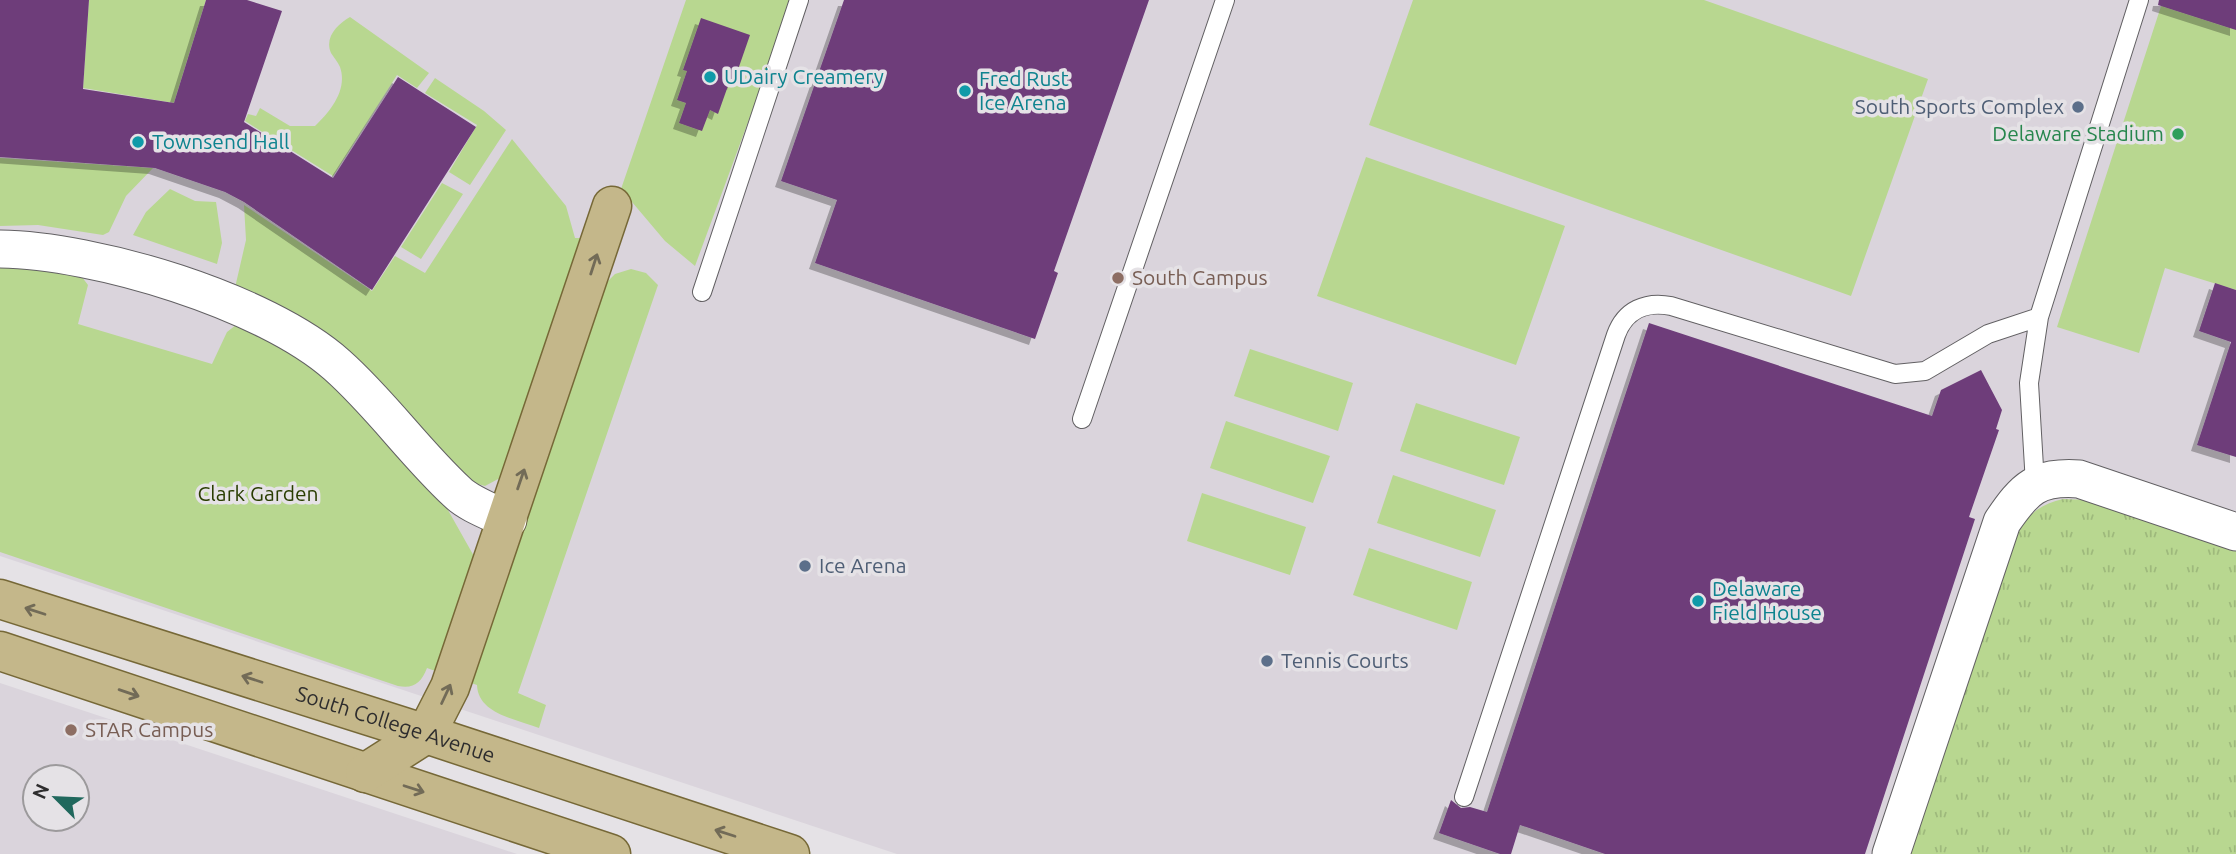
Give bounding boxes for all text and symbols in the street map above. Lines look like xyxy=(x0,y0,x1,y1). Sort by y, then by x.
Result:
place label: UDairy Creamery xyxy=(724,64,884,88)
place label: Fred Rust Ice Arena xyxy=(979,66,1069,114)
marker: UDairy Creamery xyxy=(702,69,718,85)
marker: Fred Rust Ice Arena xyxy=(957,83,973,99)
place label: South Sports Complex xyxy=(1855,94,2064,118)
marker: South Sports Complex xyxy=(2070,99,2086,115)
place label: Delaware Stadium xyxy=(1992,121,2164,145)
marker: Delaware Stadium xyxy=(2170,126,2186,142)
place label: Townsend Hall xyxy=(152,129,289,153)
marker: Townsend Hall xyxy=(130,134,146,150)
one-way arrow xyxy=(588,253,601,275)
place label: South Campus xyxy=(1132,265,1268,289)
marker: South Campus xyxy=(1110,270,1126,286)
one-way arrow xyxy=(516,469,528,491)
park label: Clark Garden xyxy=(197,481,319,505)
place label: Ice Arena xyxy=(819,553,906,577)
marker: Ice Arena xyxy=(797,558,813,574)
place label: Delaware Field House xyxy=(1712,576,1822,624)
marker: Delaware Field House xyxy=(1690,593,1706,609)
one-way arrow xyxy=(25,603,47,616)
place label: Tennis Courts xyxy=(1281,648,1409,672)
marker: Tennis Courts xyxy=(1259,653,1275,669)
one-way arrow xyxy=(242,672,264,684)
street label: South College Avenue xyxy=(293,681,498,767)
one-way arrow xyxy=(440,684,453,705)
one-way arrow xyxy=(117,688,139,700)
place label: STAR Campus xyxy=(85,717,213,741)
marker: STAR Campus xyxy=(63,722,79,738)
north arrow xyxy=(21,763,91,833)
text: N xyxy=(28,780,53,802)
one-way arrow xyxy=(403,783,425,796)
one-way arrow xyxy=(714,825,736,838)

